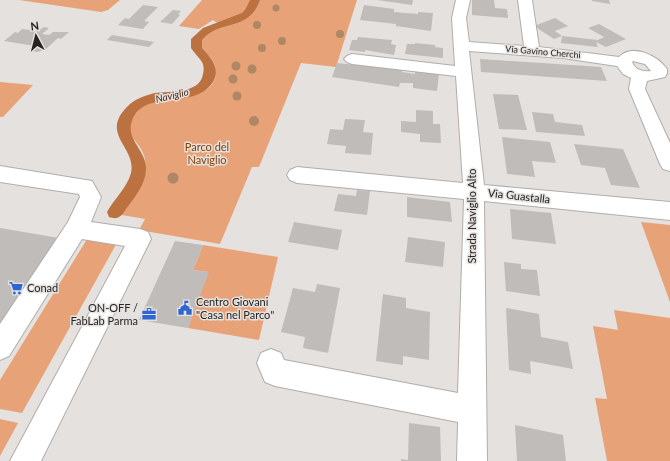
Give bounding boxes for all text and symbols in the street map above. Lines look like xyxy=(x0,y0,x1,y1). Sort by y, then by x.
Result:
north arrow xyxy=(16,16,56,56)
text: N xyxy=(30,19,40,33)
street label: Via Gavino Cherchi xyxy=(505,43,581,60)
water label: Naviglio xyxy=(154,85,190,105)
park label: Parco del Naviglio xyxy=(185,140,229,166)
street label: Strada Naviglio Alto xyxy=(465,168,478,264)
street label: Via Guastalla xyxy=(487,186,551,205)
supermarket icon: Conad xyxy=(8,280,24,296)
place label: Conad xyxy=(27,281,58,294)
place label: Centro Giovani "Casa nel Parco" xyxy=(196,295,274,321)
public building icon: Centro Giovani "Casa nel Parco" xyxy=(177,300,193,316)
place label: ON-OFF / FabLab Parma xyxy=(71,301,138,327)
office icon: ON-OFF / FabLab Parma xyxy=(141,306,157,322)

